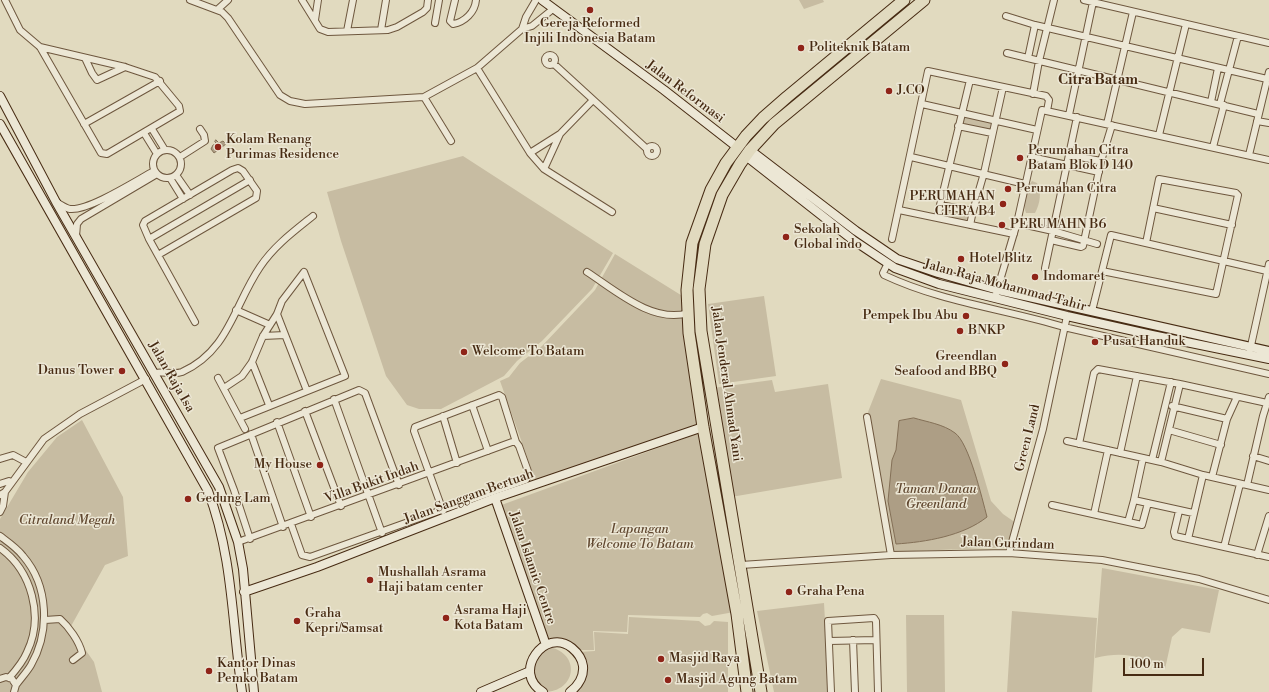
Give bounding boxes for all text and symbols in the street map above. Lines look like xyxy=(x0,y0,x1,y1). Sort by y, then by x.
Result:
marker: Gereja Reformed Injili Indonesia Batam xyxy=(585,5,595,15)
place label: Gereja Reformed Injili Indonesia Batam xyxy=(524,16,656,47)
place label: Politeknik Batam xyxy=(809,40,910,56)
marker: Politeknik Batam xyxy=(796,43,806,53)
street label: Jalan Reformasi xyxy=(643,57,727,127)
district label: Citra Batam xyxy=(1058,73,1138,89)
place label: J.CO xyxy=(897,83,925,99)
marker: J.CO xyxy=(884,86,894,96)
place label: Kolam Renang Purimas Residence xyxy=(226,132,339,163)
marker: Kolam Renang Purimas Residence xyxy=(213,142,223,152)
place label: Perumahan Citra Batam Blok D 140 xyxy=(1028,143,1133,174)
marker: Perumahan Citra Batam Blok D 140 xyxy=(1015,153,1025,163)
place label: Perumahan Citra xyxy=(1016,181,1117,197)
marker: Perumahan Citra xyxy=(1003,184,1013,194)
place label: PERUMAHAN CITRA B4 xyxy=(909,189,995,220)
marker: PERUMAHAN CITRA B4 xyxy=(998,199,1008,209)
place label: PERUMAHN B6 xyxy=(1010,217,1106,233)
marker: PERUMAHN B6 xyxy=(997,220,1007,230)
place label: Sekolah Global indo xyxy=(794,222,862,253)
marker: Sekolah Global indo xyxy=(781,232,791,242)
place label: Hotel Blitz xyxy=(969,251,1032,267)
marker: Hotel Blitz xyxy=(956,254,966,264)
street label: Jalan Raja Mohammad Tahir xyxy=(922,257,1088,315)
place label: Indomaret xyxy=(1043,269,1105,285)
marker: Indomaret xyxy=(1030,272,1040,282)
street label: Jalan Jenderal Ahmad Yani xyxy=(707,305,745,463)
place label: Pempek Ibu Abu xyxy=(863,308,958,324)
marker: Pempek Ibu Abu xyxy=(961,311,971,321)
place label: BNKP xyxy=(968,323,1005,339)
marker: BNKP xyxy=(955,326,965,336)
place label: Pusat Handuk xyxy=(1103,334,1185,350)
marker: Pusat Handuk xyxy=(1090,337,1100,347)
street label: Jalan Raja Isa xyxy=(144,339,198,415)
place label: Welcome To Batam xyxy=(472,344,584,360)
marker: Welcome To Batam xyxy=(459,347,469,357)
place label: Greendlan Seafood and BBQ xyxy=(895,349,997,380)
marker: Greendlan Seafood and BBQ xyxy=(1000,359,1010,369)
place label: Danus Tower xyxy=(38,363,114,379)
marker: Danus Tower xyxy=(117,366,127,376)
street label: Green Land xyxy=(1012,403,1044,473)
place label: My House xyxy=(254,457,312,473)
street label: Villa Bukit Indah xyxy=(323,459,421,507)
marker: My House xyxy=(315,460,325,470)
street label: Jalan Sanggam Bertuah xyxy=(402,466,536,528)
park label: Taman Danau Greenland xyxy=(895,482,977,513)
place label: Gedung Lam xyxy=(196,491,271,507)
marker: Gedung Lam xyxy=(183,494,193,504)
street label: Jalan Islamic Centre xyxy=(505,509,559,627)
park label: Citraland Megah xyxy=(19,513,115,529)
park label: Lapangan Welcome To Batam xyxy=(586,522,694,553)
street label: Jalan Gurindam xyxy=(961,535,1055,553)
place label: Mushallah Asrama Haji batam center xyxy=(378,565,486,596)
marker: Mushallah Asrama Haji batam center xyxy=(365,575,375,585)
place label: Graha Pena xyxy=(797,584,865,600)
marker: Graha Pena xyxy=(784,587,794,597)
place label: Asrama Haji Kota Batam xyxy=(454,603,527,634)
place label: Graha Kepri/Samsat xyxy=(305,606,383,637)
marker: Asrama Haji Kota Batam xyxy=(441,613,451,623)
marker: Graha Kepri/Samsat xyxy=(292,616,302,626)
scale bar xyxy=(1125,650,1206,676)
place label: Masjid Raya xyxy=(669,651,740,667)
marker: Masjid Raya xyxy=(656,654,666,664)
place label: Kantor Dinas Pemko Batam xyxy=(217,656,298,687)
text: 100 m xyxy=(1130,657,1164,672)
marker: Kantor Dinas Pemko Batam xyxy=(204,666,214,676)
place label: Masjid Agung Batam xyxy=(676,672,797,688)
marker: Masjid Agung Batam xyxy=(663,675,673,685)

